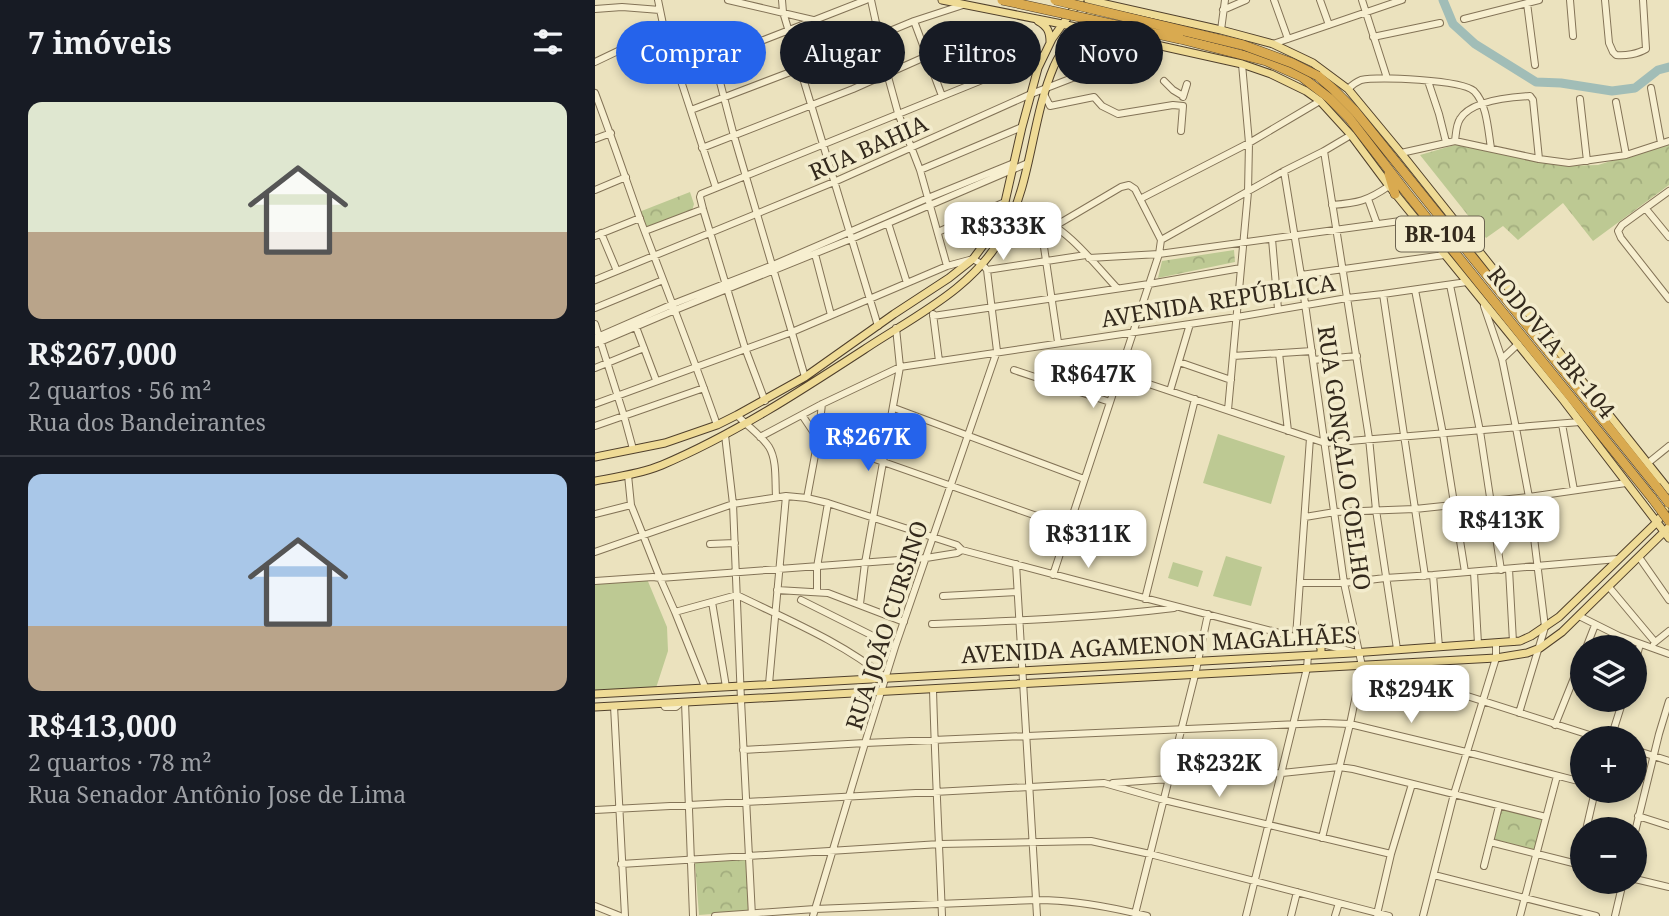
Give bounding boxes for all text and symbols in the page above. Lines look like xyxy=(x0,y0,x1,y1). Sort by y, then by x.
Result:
chip: Comprar xyxy=(616,21,766,84)
chip: Alugar xyxy=(780,21,905,84)
chip: Filtros xyxy=(919,21,1041,84)
chip: Novo xyxy=(1055,21,1163,84)
text: 7 imóveis xyxy=(28,22,172,63)
icon: filters xyxy=(529,23,567,61)
street label: RUA BAHIA xyxy=(804,106,933,187)
icon: home xyxy=(235,147,361,273)
pin: R$333K xyxy=(946,202,1060,262)
text: R$333K xyxy=(960,209,1046,241)
road number: BR-104 xyxy=(1396,216,1484,252)
street label: RODOVIA BR-104 xyxy=(1481,259,1623,425)
street label: AVENIDA REPÚBLICA xyxy=(1099,266,1338,334)
street label: RUA GONÇALO COELHO xyxy=(1311,324,1379,592)
text: R$267,000 xyxy=(28,333,177,374)
pin: R$647K xyxy=(1036,350,1150,410)
text: R$647K xyxy=(1050,357,1136,389)
text: 2 quartos · 56 m² xyxy=(28,374,211,406)
text: Rua dos Bandeirantes xyxy=(28,406,266,438)
pin: R$267K xyxy=(811,414,925,473)
text: R$267K xyxy=(825,420,911,452)
pin: R$413K xyxy=(1444,496,1558,556)
text: R$413K xyxy=(1458,503,1544,535)
pin: R$311K xyxy=(1031,510,1145,570)
street label: RUA JOÃO CURSINO xyxy=(837,516,935,734)
text: R$311K xyxy=(1045,517,1131,549)
icon: home xyxy=(235,519,361,645)
street label: AVENIDA AGAMENON MAGALHÃES xyxy=(960,618,1358,670)
map controls xyxy=(1570,635,1647,894)
button: layers xyxy=(1570,635,1647,712)
pin: R$294K xyxy=(1354,666,1468,725)
text: R$294K xyxy=(1368,672,1454,704)
text: R$413,000 xyxy=(28,705,177,746)
button: + xyxy=(1570,726,1647,803)
pin: R$232K xyxy=(1162,740,1276,799)
text: 2 quartos · 78 m² xyxy=(28,746,211,778)
text: R$232K xyxy=(1176,746,1262,778)
text: Rua Senador Antônio Jose de Lima xyxy=(28,778,406,810)
button: − xyxy=(1570,817,1647,894)

